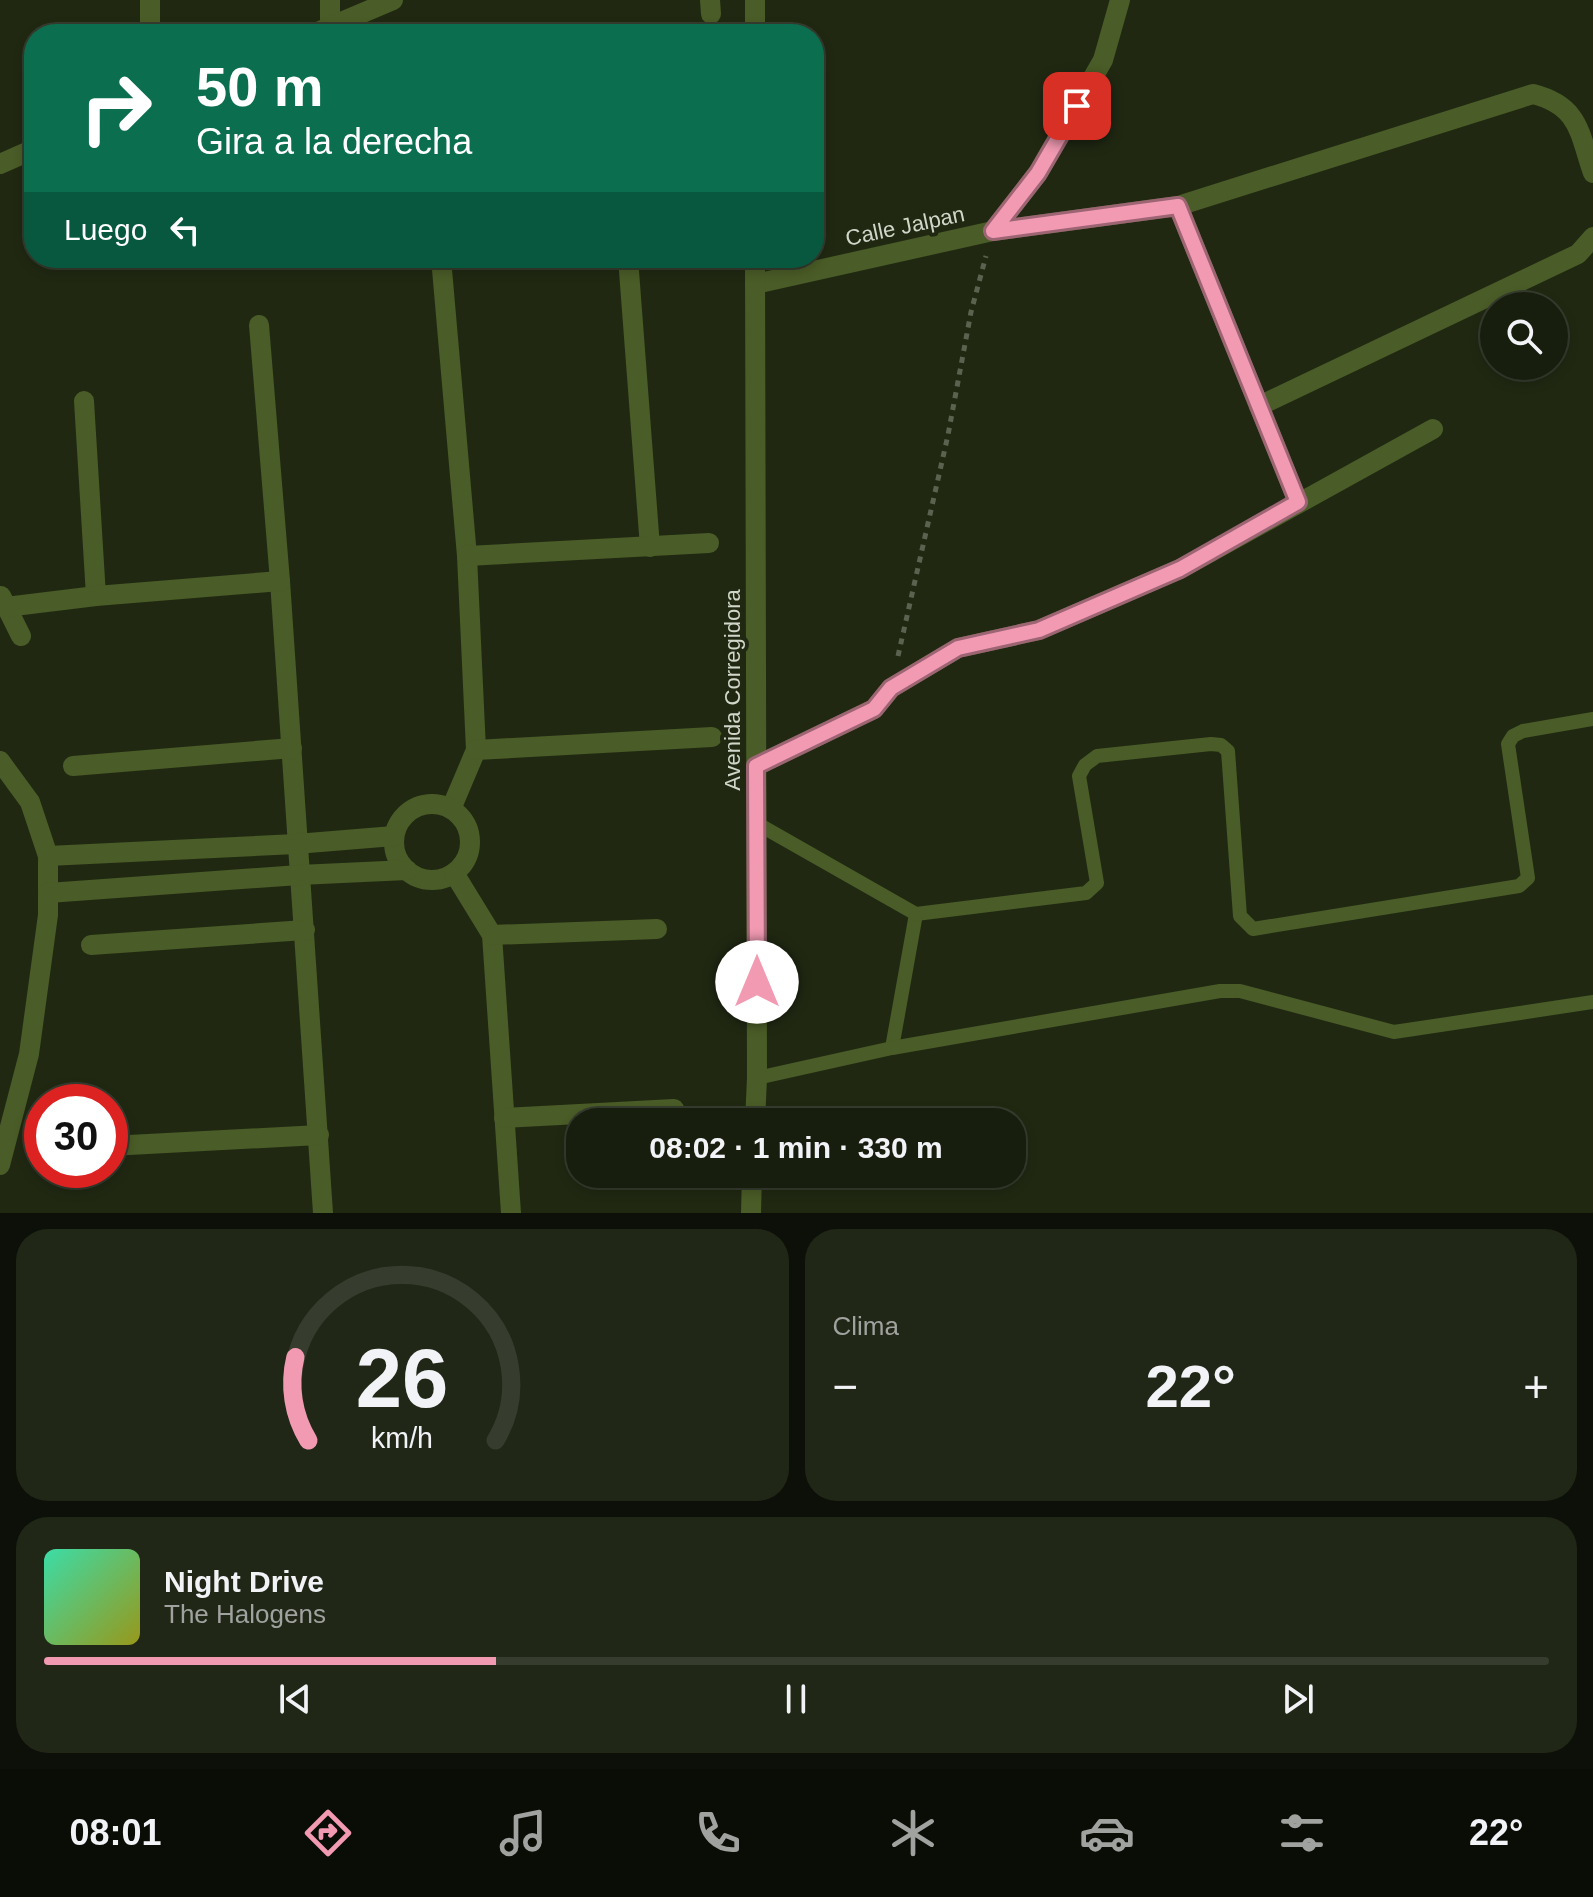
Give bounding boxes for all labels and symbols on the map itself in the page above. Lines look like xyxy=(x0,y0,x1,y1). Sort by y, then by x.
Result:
pin xyxy=(1043,72,1111,140)
street label: Calle Jalpan xyxy=(843,201,967,251)
street label: Avenida Corregidora xyxy=(720,589,745,791)
position arrow xyxy=(715,940,799,1024)
speed limit sign: 30 xyxy=(24,1084,128,1188)

